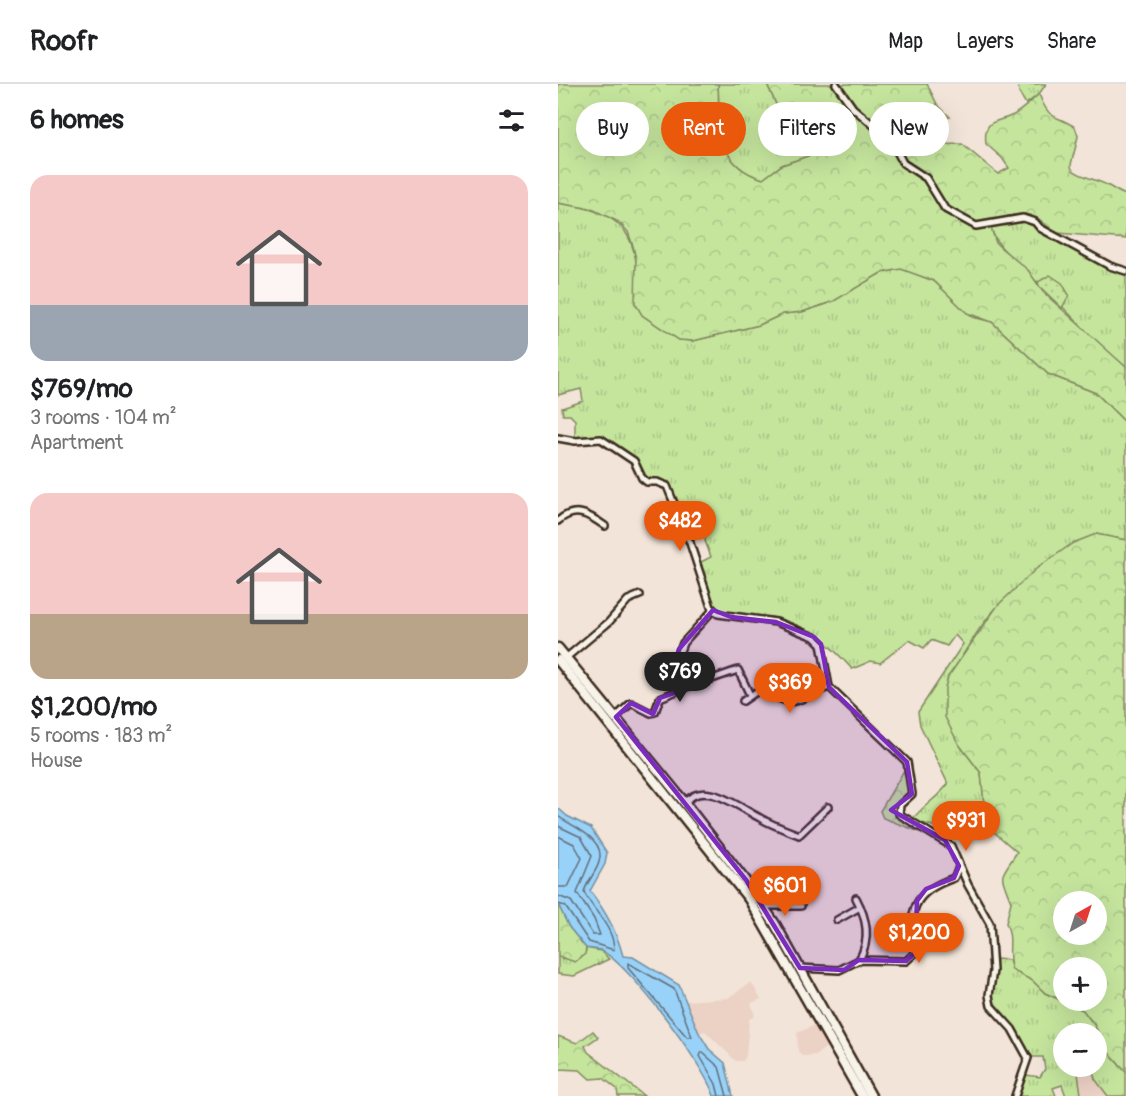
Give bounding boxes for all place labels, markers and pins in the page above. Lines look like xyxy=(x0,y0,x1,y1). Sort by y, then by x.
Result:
pin: $482 xyxy=(644,501,716,552)
pin: $769 xyxy=(644,652,716,703)
pin: $369 xyxy=(754,663,826,714)
pin: $931 xyxy=(930,801,1002,852)
pin: $601 xyxy=(749,866,821,917)
pin: $1,200 xyxy=(870,913,968,964)

